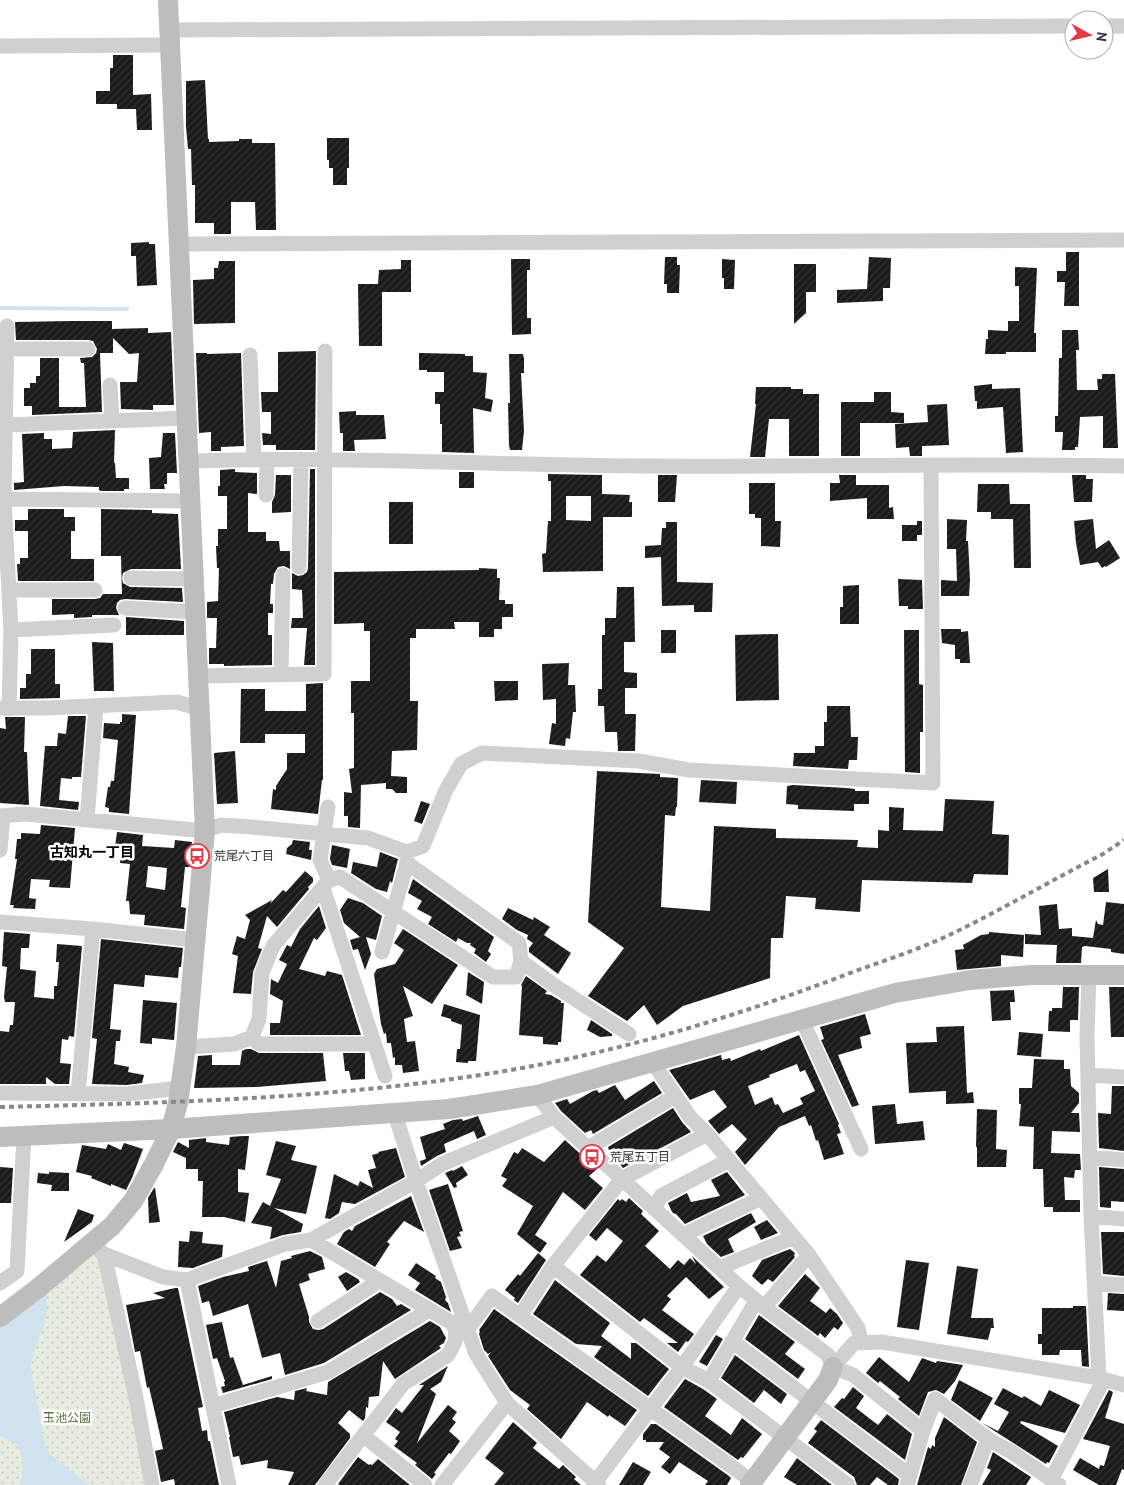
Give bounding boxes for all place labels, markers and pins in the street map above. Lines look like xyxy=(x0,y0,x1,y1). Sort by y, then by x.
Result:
bus stop icon: 荒尾六丁目 xyxy=(184,843,210,869)
place label: 荒尾六丁目 xyxy=(214,848,274,863)
bus stop icon: 荒尾五丁目 xyxy=(579,1144,605,1170)
place label: 荒尾五丁目 xyxy=(610,1149,670,1164)

